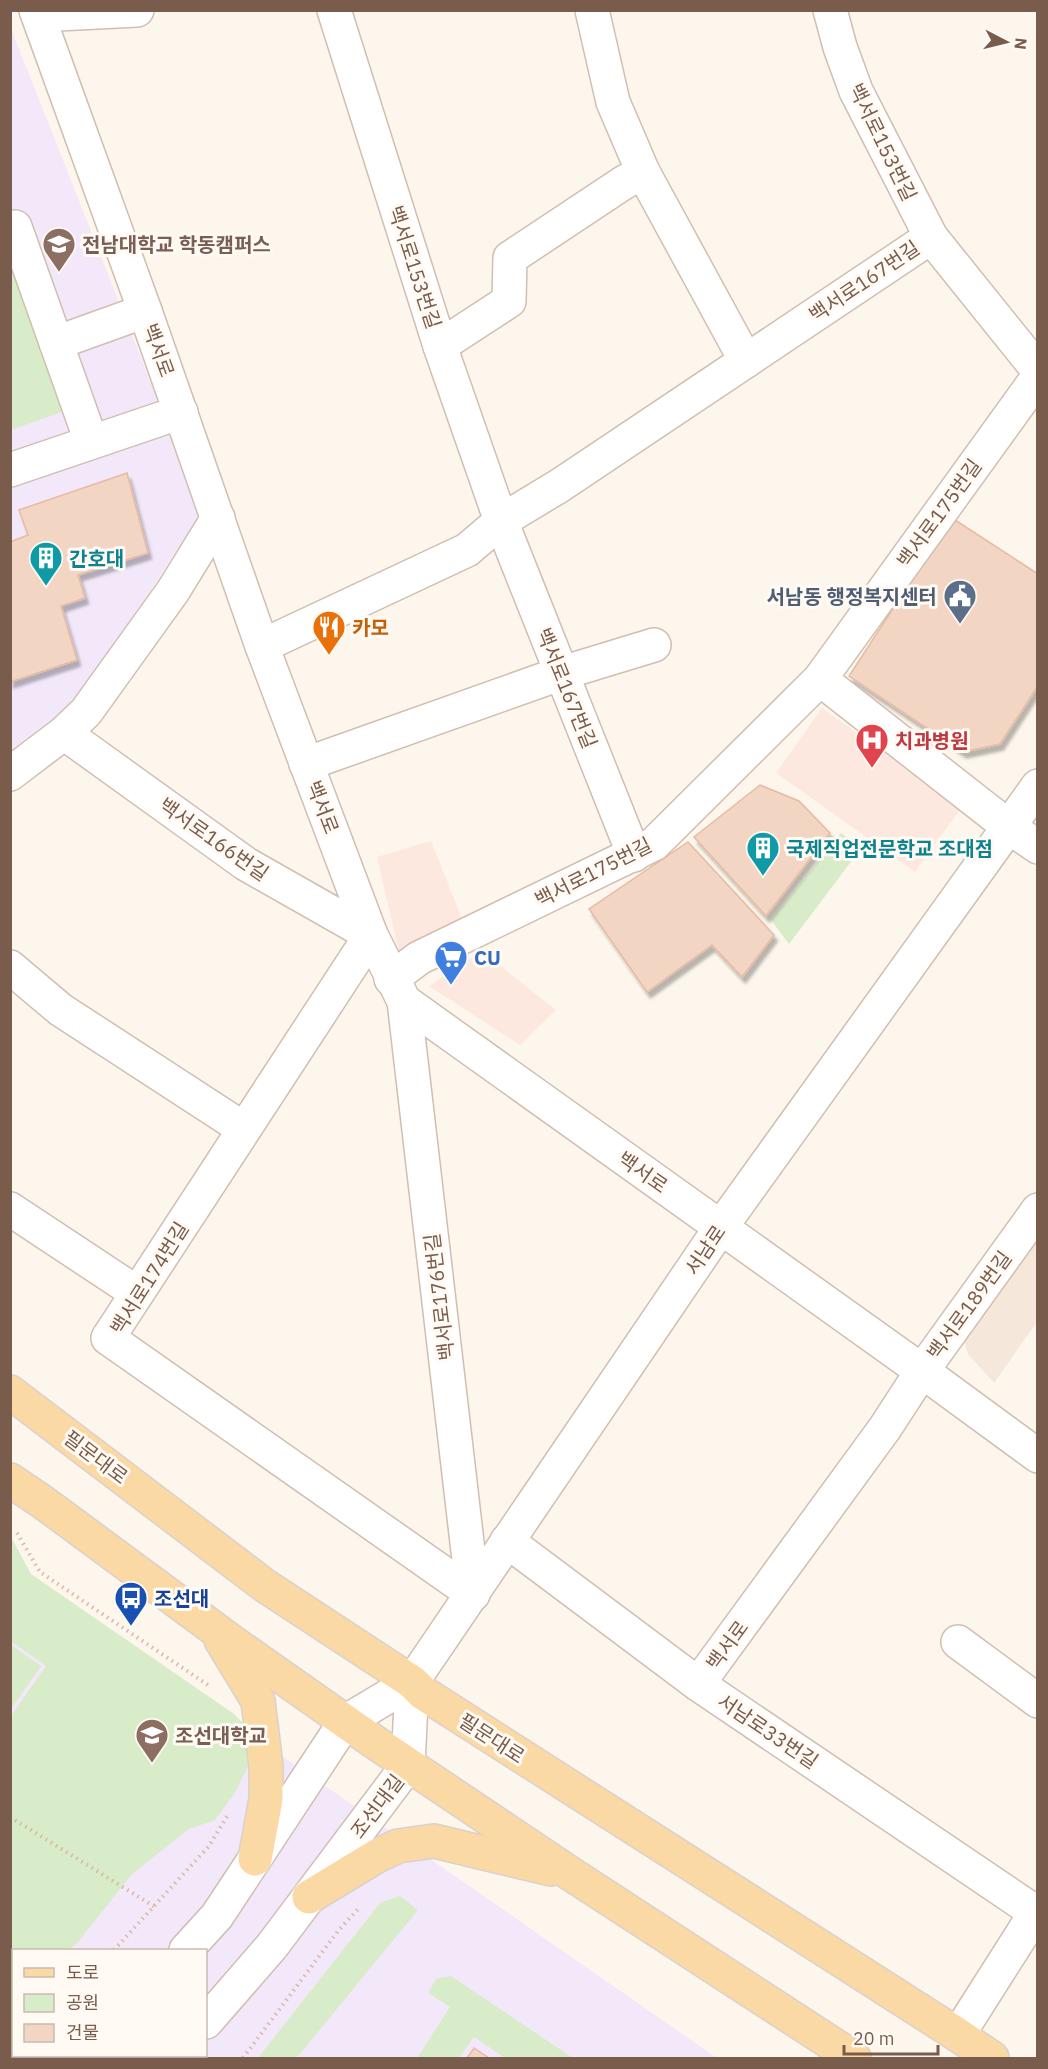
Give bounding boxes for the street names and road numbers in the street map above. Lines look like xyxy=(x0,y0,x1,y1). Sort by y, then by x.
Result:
street label: 백서로153번길 xyxy=(843,79,923,205)
street label: 백서로153번길 xyxy=(382,202,448,332)
street label: 백서로167번길 xyxy=(803,234,925,328)
street label: 백서로 xyxy=(137,319,181,381)
street label: 백서로175번길 xyxy=(890,453,988,573)
street label: 백서로167번길 xyxy=(531,624,603,752)
street label: 백서로 xyxy=(301,776,345,838)
street label: 백서로166번길 xyxy=(154,791,274,887)
street label: 백서로175번길 xyxy=(530,831,656,913)
street label: 백서로 xyxy=(613,1145,673,1199)
street label: 백서로174번길 xyxy=(104,1217,194,1339)
street label: 서남로 xyxy=(678,1220,732,1280)
street label: 백서로176번길 xyxy=(418,1232,460,1362)
street label: 백서로189번길 xyxy=(920,1245,1018,1365)
street label: 필문대로 xyxy=(58,1424,134,1490)
street label: 백서로 xyxy=(700,1615,754,1675)
street label: 서남로33번길 xyxy=(712,1687,824,1775)
street label: 필문대로 xyxy=(454,1707,530,1769)
street label: 조선대길 xyxy=(344,1768,410,1844)

